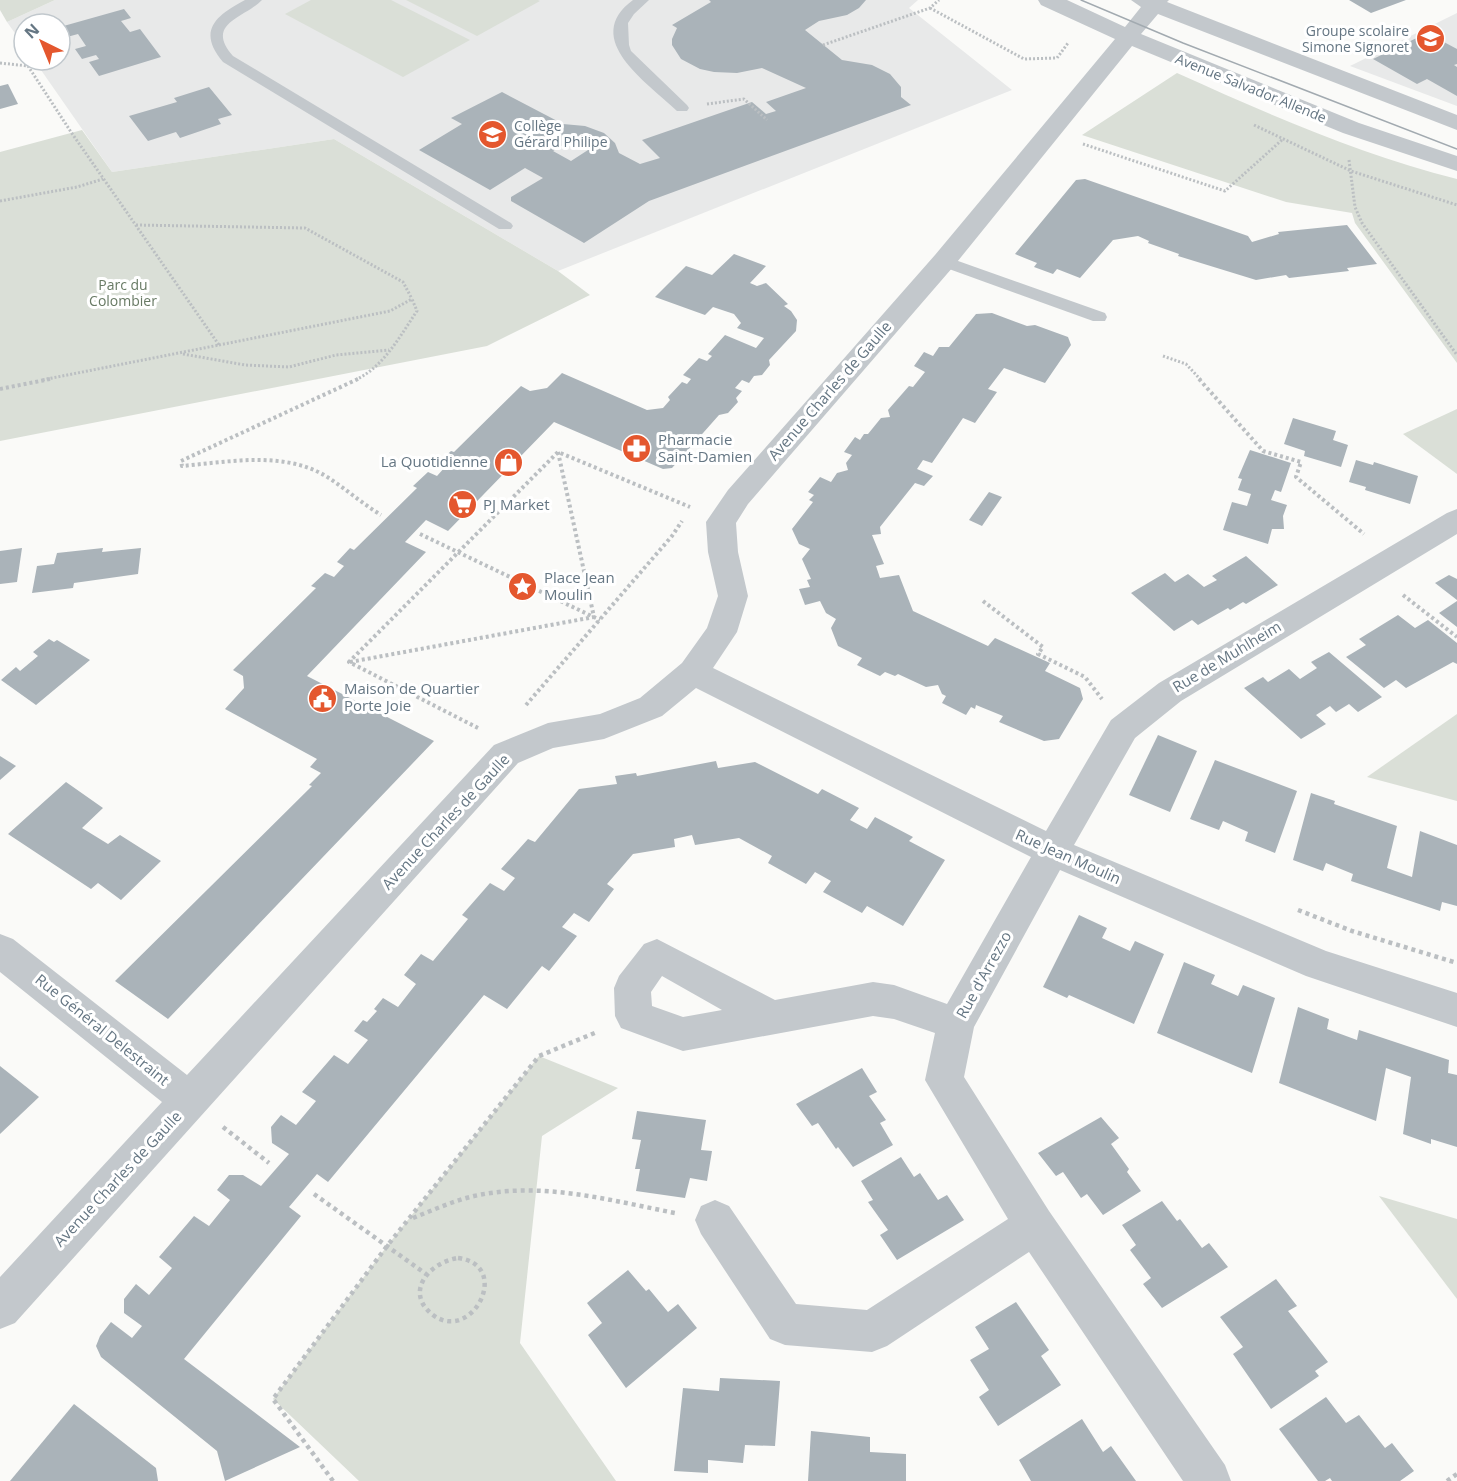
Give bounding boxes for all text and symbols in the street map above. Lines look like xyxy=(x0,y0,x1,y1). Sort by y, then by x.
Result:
north arrow xyxy=(12,12,72,72)
text: N xyxy=(20,19,44,44)
place label: Groupe scolaire Simone Signoret xyxy=(1302,21,1409,56)
school or university icon: Groupe scolaire Simone Signoret xyxy=(1414,23,1446,55)
street label: Avenue Salvador Allende xyxy=(1173,49,1330,127)
place label: Collège Gérard Philipe xyxy=(514,116,608,151)
school or university icon: Collège Gérard Philipe xyxy=(477,118,509,150)
park label: Parc du Colombier xyxy=(89,275,157,310)
street label: Avenue Charles de Gaulle xyxy=(763,316,895,464)
place label: Pharmacie Saint-Damien xyxy=(658,429,752,466)
pharmacy icon: Pharmacie Saint-Damien xyxy=(621,433,653,465)
shop icon: La Quotidienne xyxy=(493,446,525,478)
place label: La Quotidienne xyxy=(381,451,488,471)
supermarket icon: PJ Market xyxy=(446,489,478,521)
place label: PJ Market xyxy=(483,494,550,514)
place label: Place Jean Moulin xyxy=(544,567,615,604)
place icon: Place Jean Moulin xyxy=(507,571,539,603)
street label: Rue de Muhlheim xyxy=(1169,616,1284,696)
place label: Maison de Quartier Porte Joie xyxy=(344,678,479,715)
public building icon: Maison de Quartier Porte Joie xyxy=(307,682,339,714)
street label: Avenue Charles de Gaulle xyxy=(377,749,513,893)
street label: Rue Jean Moulin xyxy=(1013,824,1124,888)
street label: Rue d'Arrezzo xyxy=(951,927,1015,1022)
street label: Rue Général Delestraint xyxy=(32,969,174,1089)
street label: Avenue Charles de Gaulle xyxy=(49,1106,185,1250)

